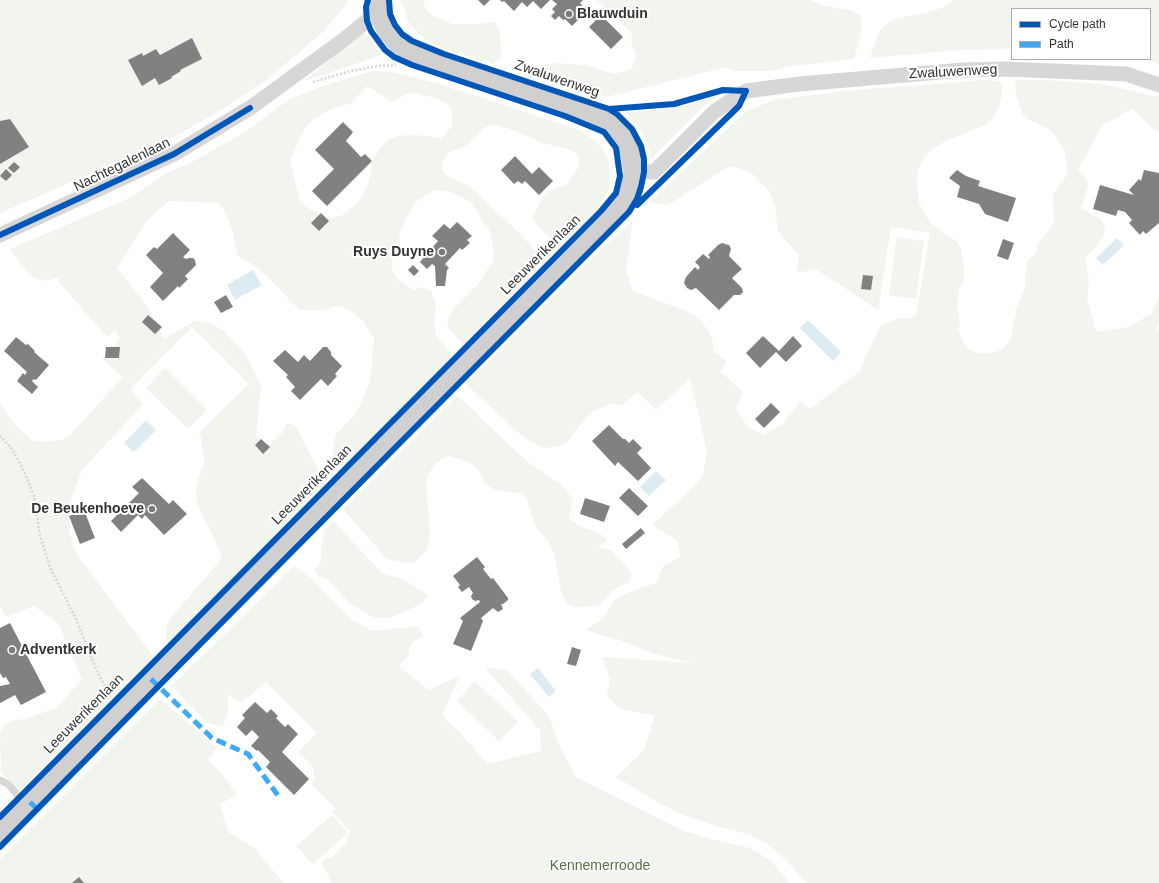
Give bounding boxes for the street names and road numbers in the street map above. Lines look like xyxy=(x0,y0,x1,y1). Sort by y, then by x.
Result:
street label: Zwaluwenweg xyxy=(512,57,602,101)
street label: Zwaluwenweg xyxy=(908,61,998,83)
street label: Nachtegalenlaan xyxy=(71,134,173,196)
street label: Leeuwerikenlaan xyxy=(498,212,584,298)
street label: Leeuwerikenlaan xyxy=(269,442,355,528)
street label: Leeuwerikenlaan xyxy=(41,671,127,757)

